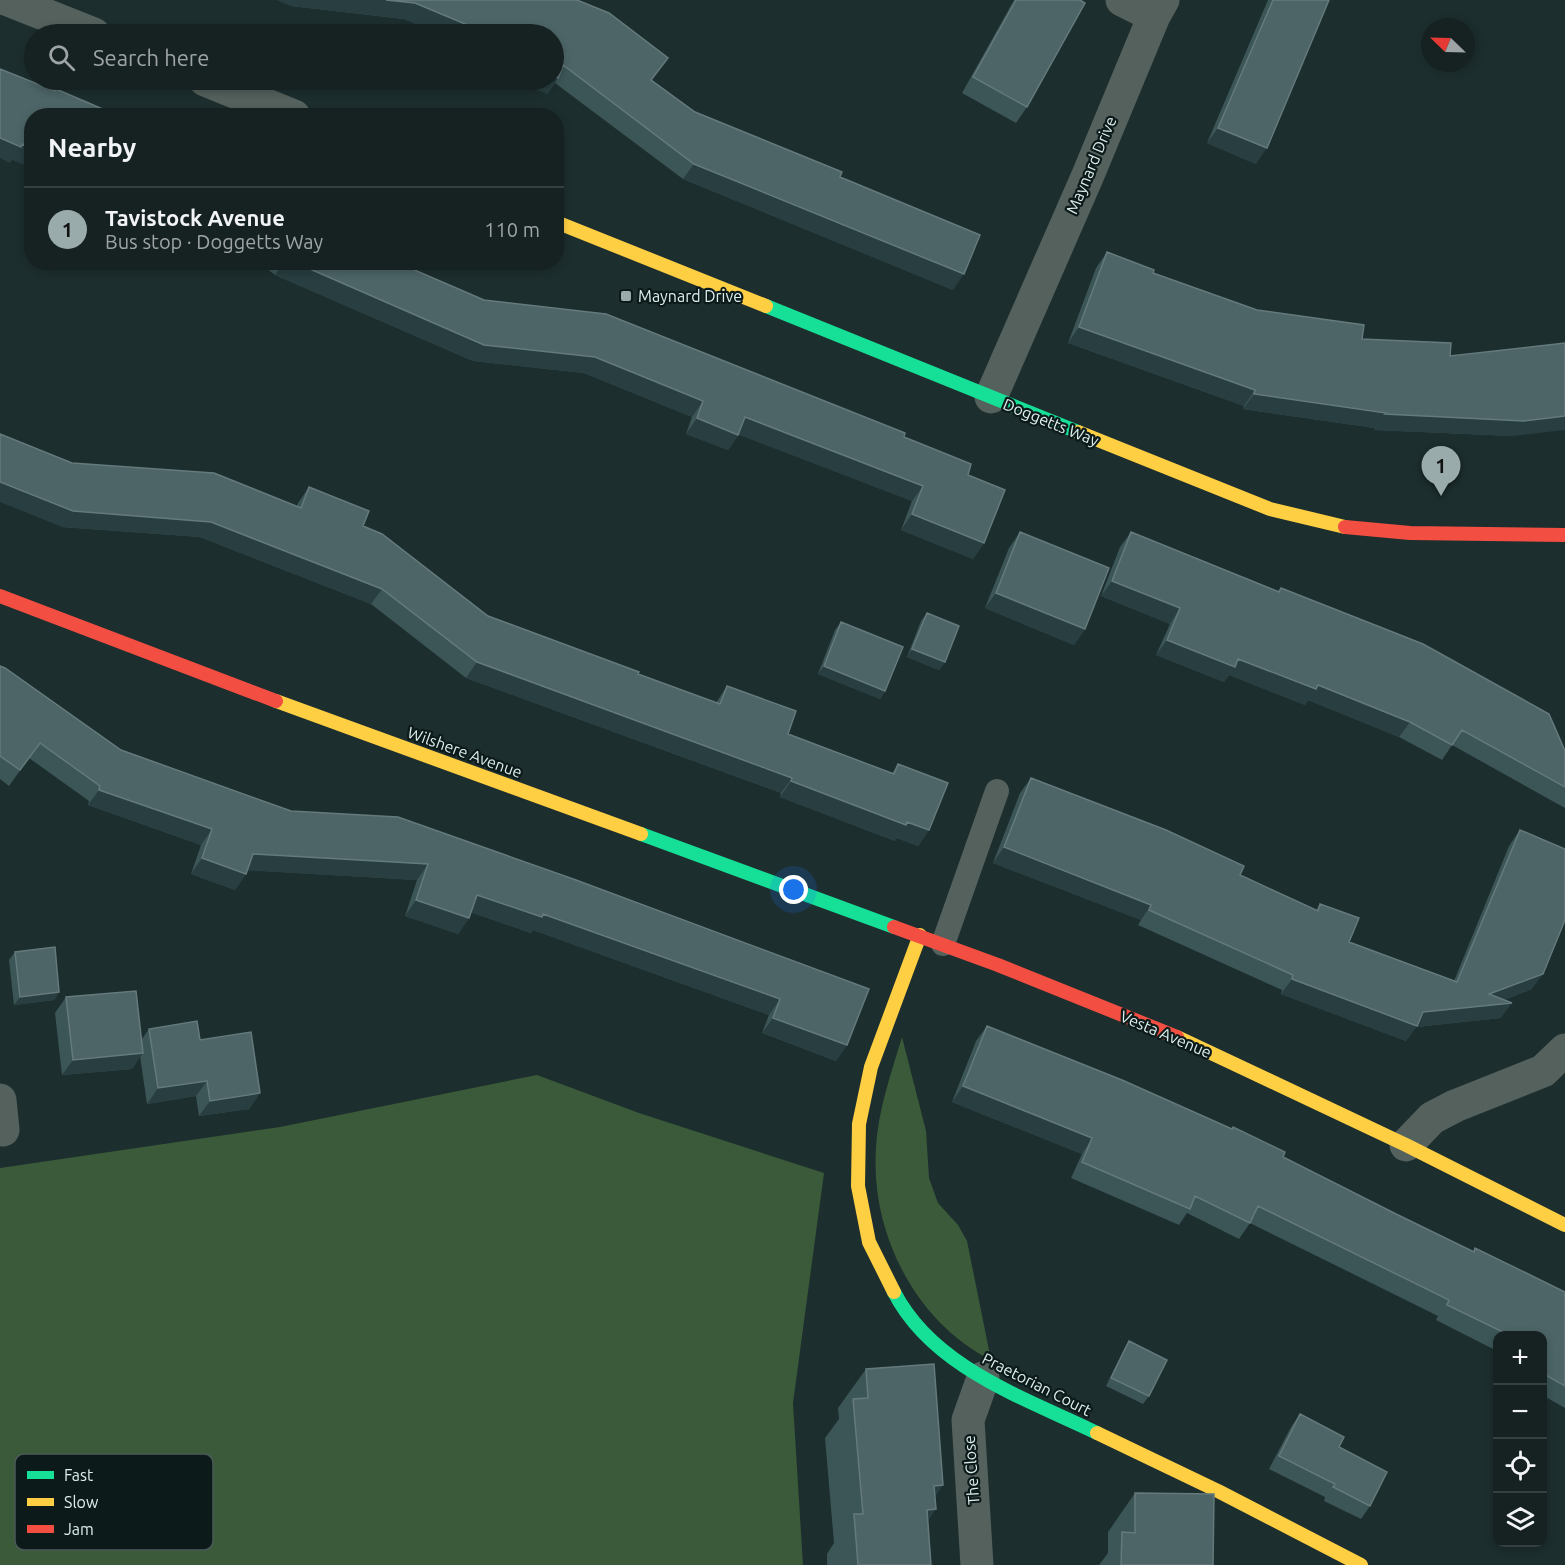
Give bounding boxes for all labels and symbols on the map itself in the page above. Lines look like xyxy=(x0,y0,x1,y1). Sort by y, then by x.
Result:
north arrow xyxy=(1421,18,1475,72)
street label: Maynard Drive xyxy=(1062,114,1120,216)
place label: Maynard Drive xyxy=(638,287,742,305)
marker: Maynard Drive xyxy=(619,289,633,303)
street label: Doggetts Way xyxy=(1001,395,1102,449)
pin: 1 xyxy=(1422,446,1460,496)
street label: Wilshere Avenue xyxy=(405,723,525,781)
your location xyxy=(779,875,808,904)
street label: Vesta Avenue xyxy=(1118,1007,1214,1061)
street label: Praetorian Court xyxy=(979,1349,1095,1420)
street label: The Close xyxy=(960,1435,982,1505)
legend xyxy=(15,1454,213,1550)
text: Fast xyxy=(64,1466,94,1484)
text: Slow xyxy=(64,1493,99,1511)
text: Jam xyxy=(64,1520,94,1538)

